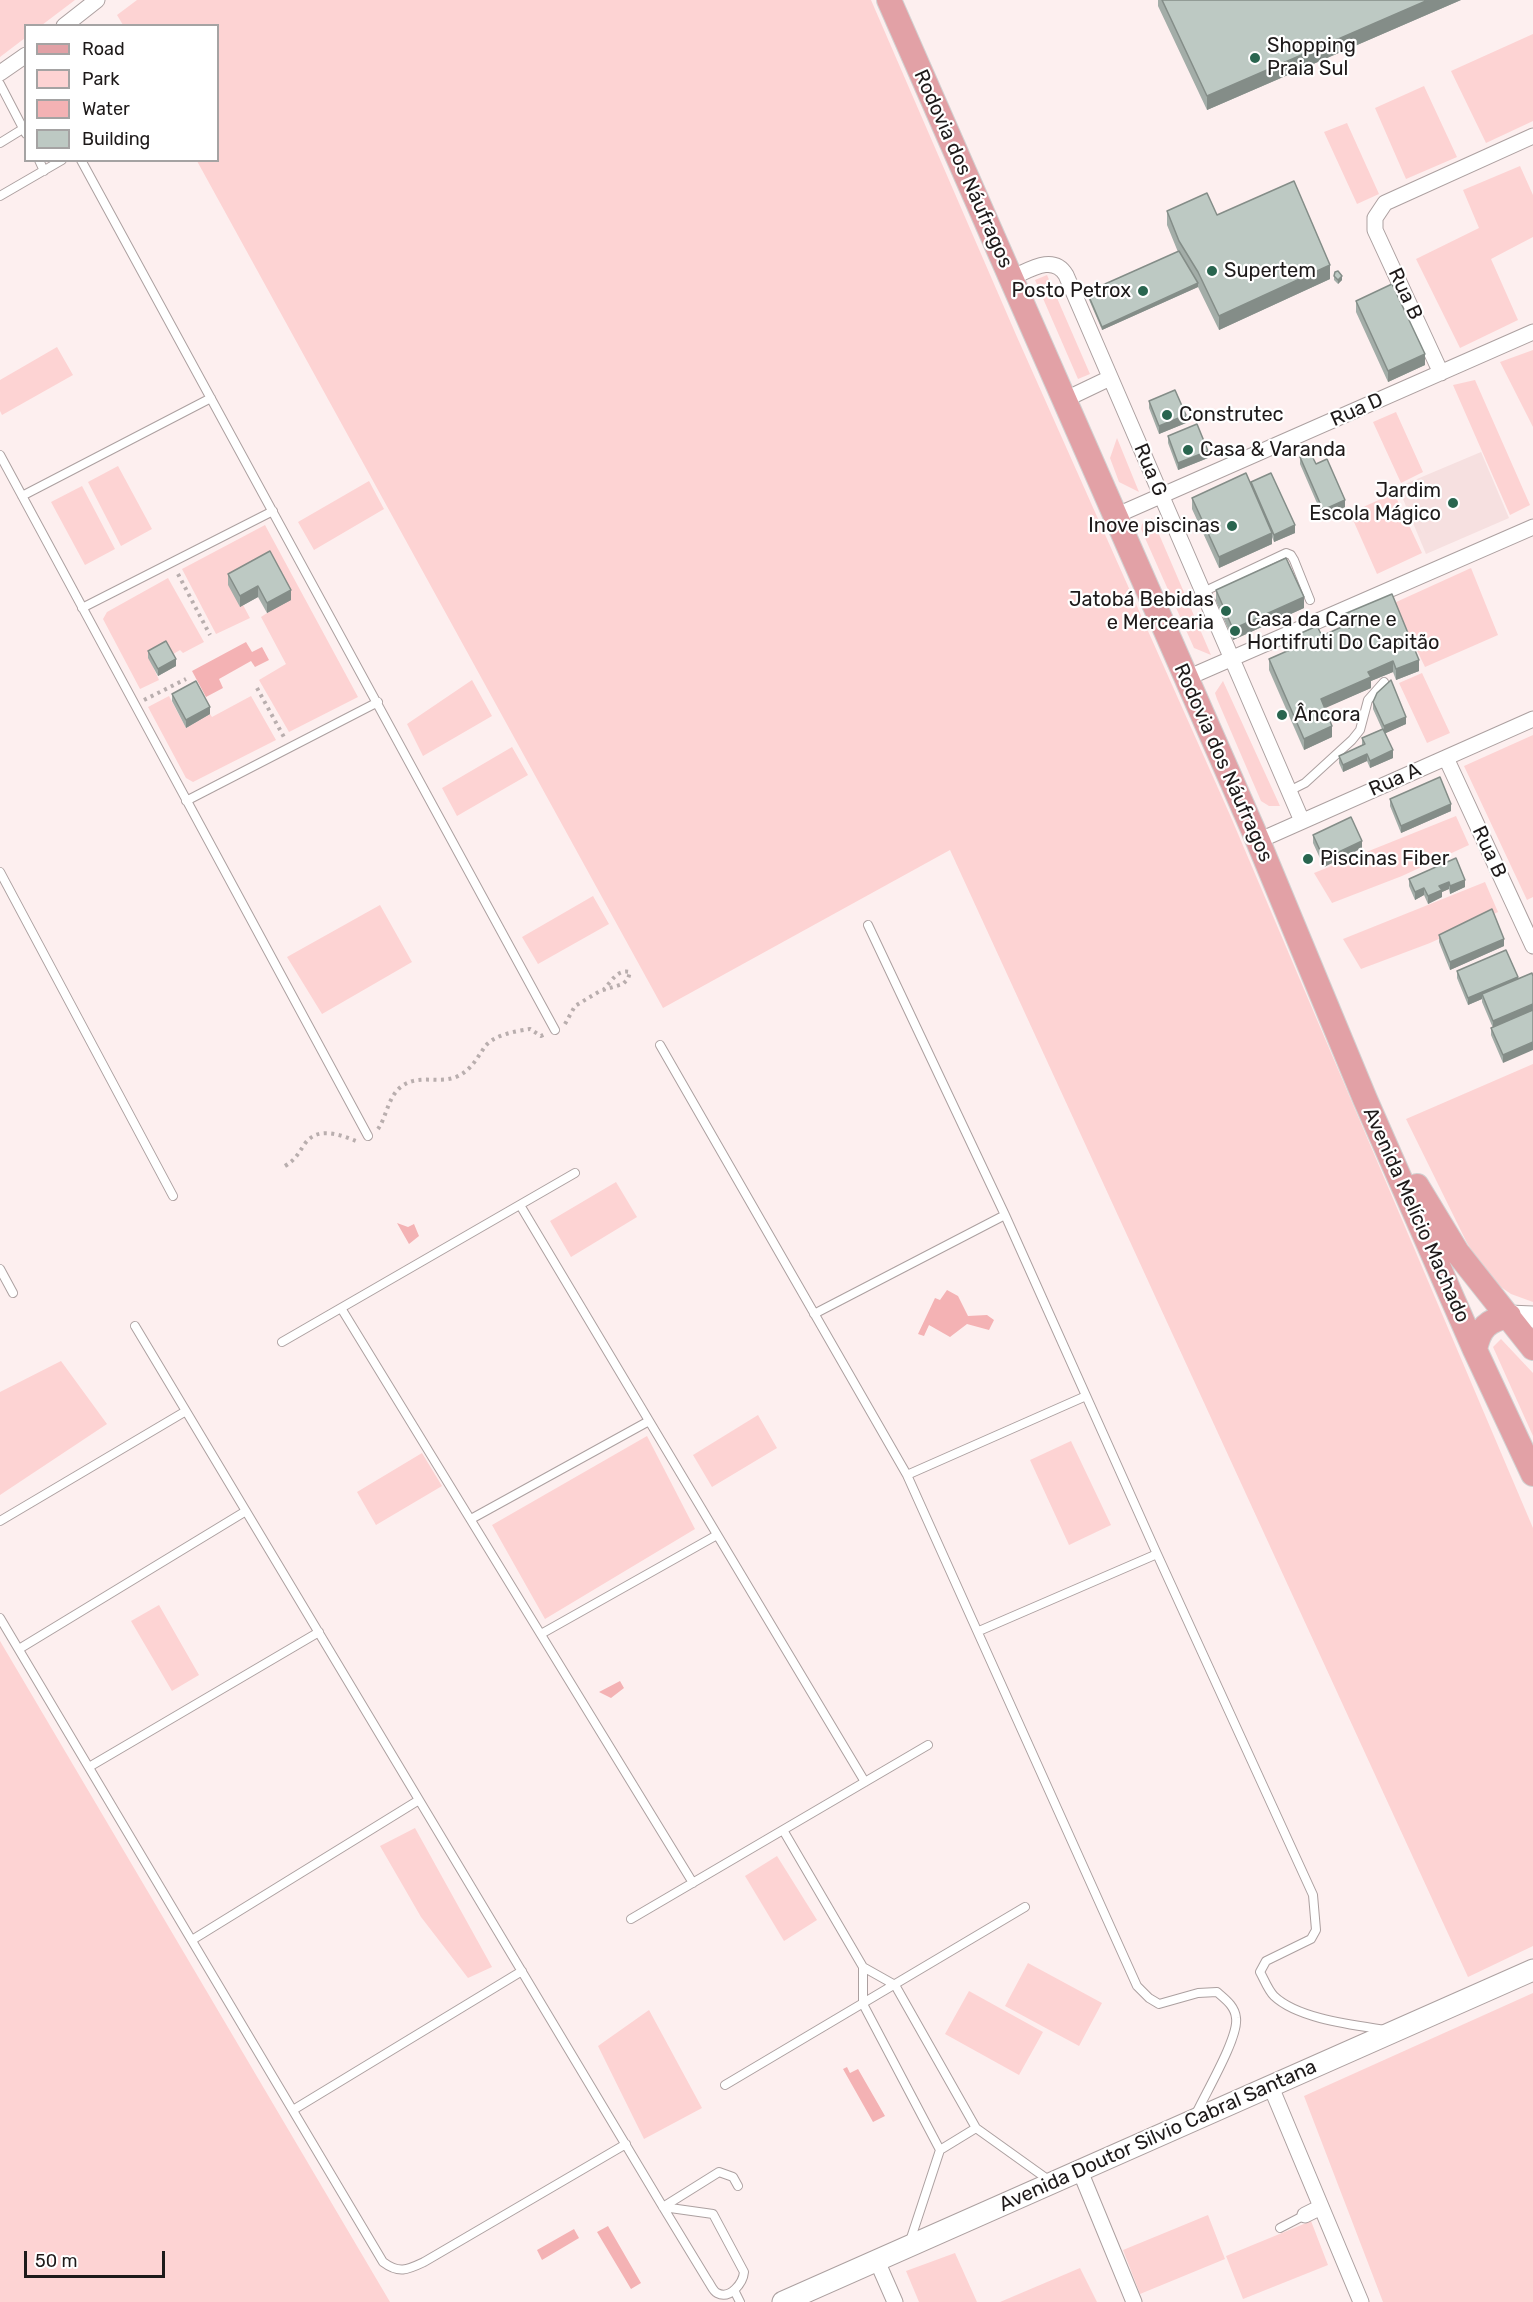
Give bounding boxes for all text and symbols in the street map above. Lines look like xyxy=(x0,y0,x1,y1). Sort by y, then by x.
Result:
legend xyxy=(24,24,219,162)
place label: Shopping Praia Sul xyxy=(1267,34,1356,81)
text: Road xyxy=(82,38,125,60)
marker: Shopping Praia Sul xyxy=(1248,51,1262,65)
street label: Rodovia dos Náufragos xyxy=(908,66,1018,272)
text: Park xyxy=(82,68,119,90)
text: Water xyxy=(82,98,130,120)
text: Building xyxy=(82,128,150,150)
place label: Supertem xyxy=(1224,259,1316,283)
marker: Supertem xyxy=(1205,264,1219,278)
street label: Rua B xyxy=(1383,264,1427,324)
place label: Posto Petrox xyxy=(1011,279,1131,303)
marker: Posto Petrox xyxy=(1136,284,1150,298)
street label: Rua D xyxy=(1327,388,1387,432)
place label: Construtec xyxy=(1179,403,1284,427)
marker: Construtec xyxy=(1160,408,1174,422)
place label: Casa & Varanda xyxy=(1200,438,1346,462)
street label: Rua G xyxy=(1128,440,1172,500)
marker: Casa & Varanda xyxy=(1181,443,1195,457)
place label: Jardim Escola Mágico xyxy=(1309,479,1441,526)
marker: Jardim Escola Mágico xyxy=(1446,496,1460,510)
place label: Inove piscinas xyxy=(1088,514,1220,538)
marker: Inove piscinas xyxy=(1225,519,1239,533)
place label: Jatobá Bebidas e Mercearia xyxy=(1069,588,1214,635)
marker: Jatobá Bebidas e Mercearia xyxy=(1219,604,1233,618)
place label: Casa da Carne e Hortifruti Do Capitão xyxy=(1247,608,1440,655)
marker: Casa da Carne e Hortifruti Do Capitão xyxy=(1228,624,1242,638)
street label: Rodovia dos Náufragos xyxy=(1168,660,1278,866)
place label: Âncora xyxy=(1294,703,1361,727)
marker: Âncora xyxy=(1275,708,1289,722)
street label: Rua A xyxy=(1365,758,1425,802)
street label: Rua B xyxy=(1467,822,1511,882)
place label: Piscinas Fiber xyxy=(1320,847,1449,871)
marker: Piscinas Fiber xyxy=(1301,852,1315,866)
street label: Avenida Melício Machado xyxy=(1358,1104,1474,1326)
street label: Avenida Doutor Silvio Cabral Santana xyxy=(996,2055,1320,2217)
scale bar xyxy=(27,2239,168,2277)
text: 50 m xyxy=(35,2250,78,2272)

